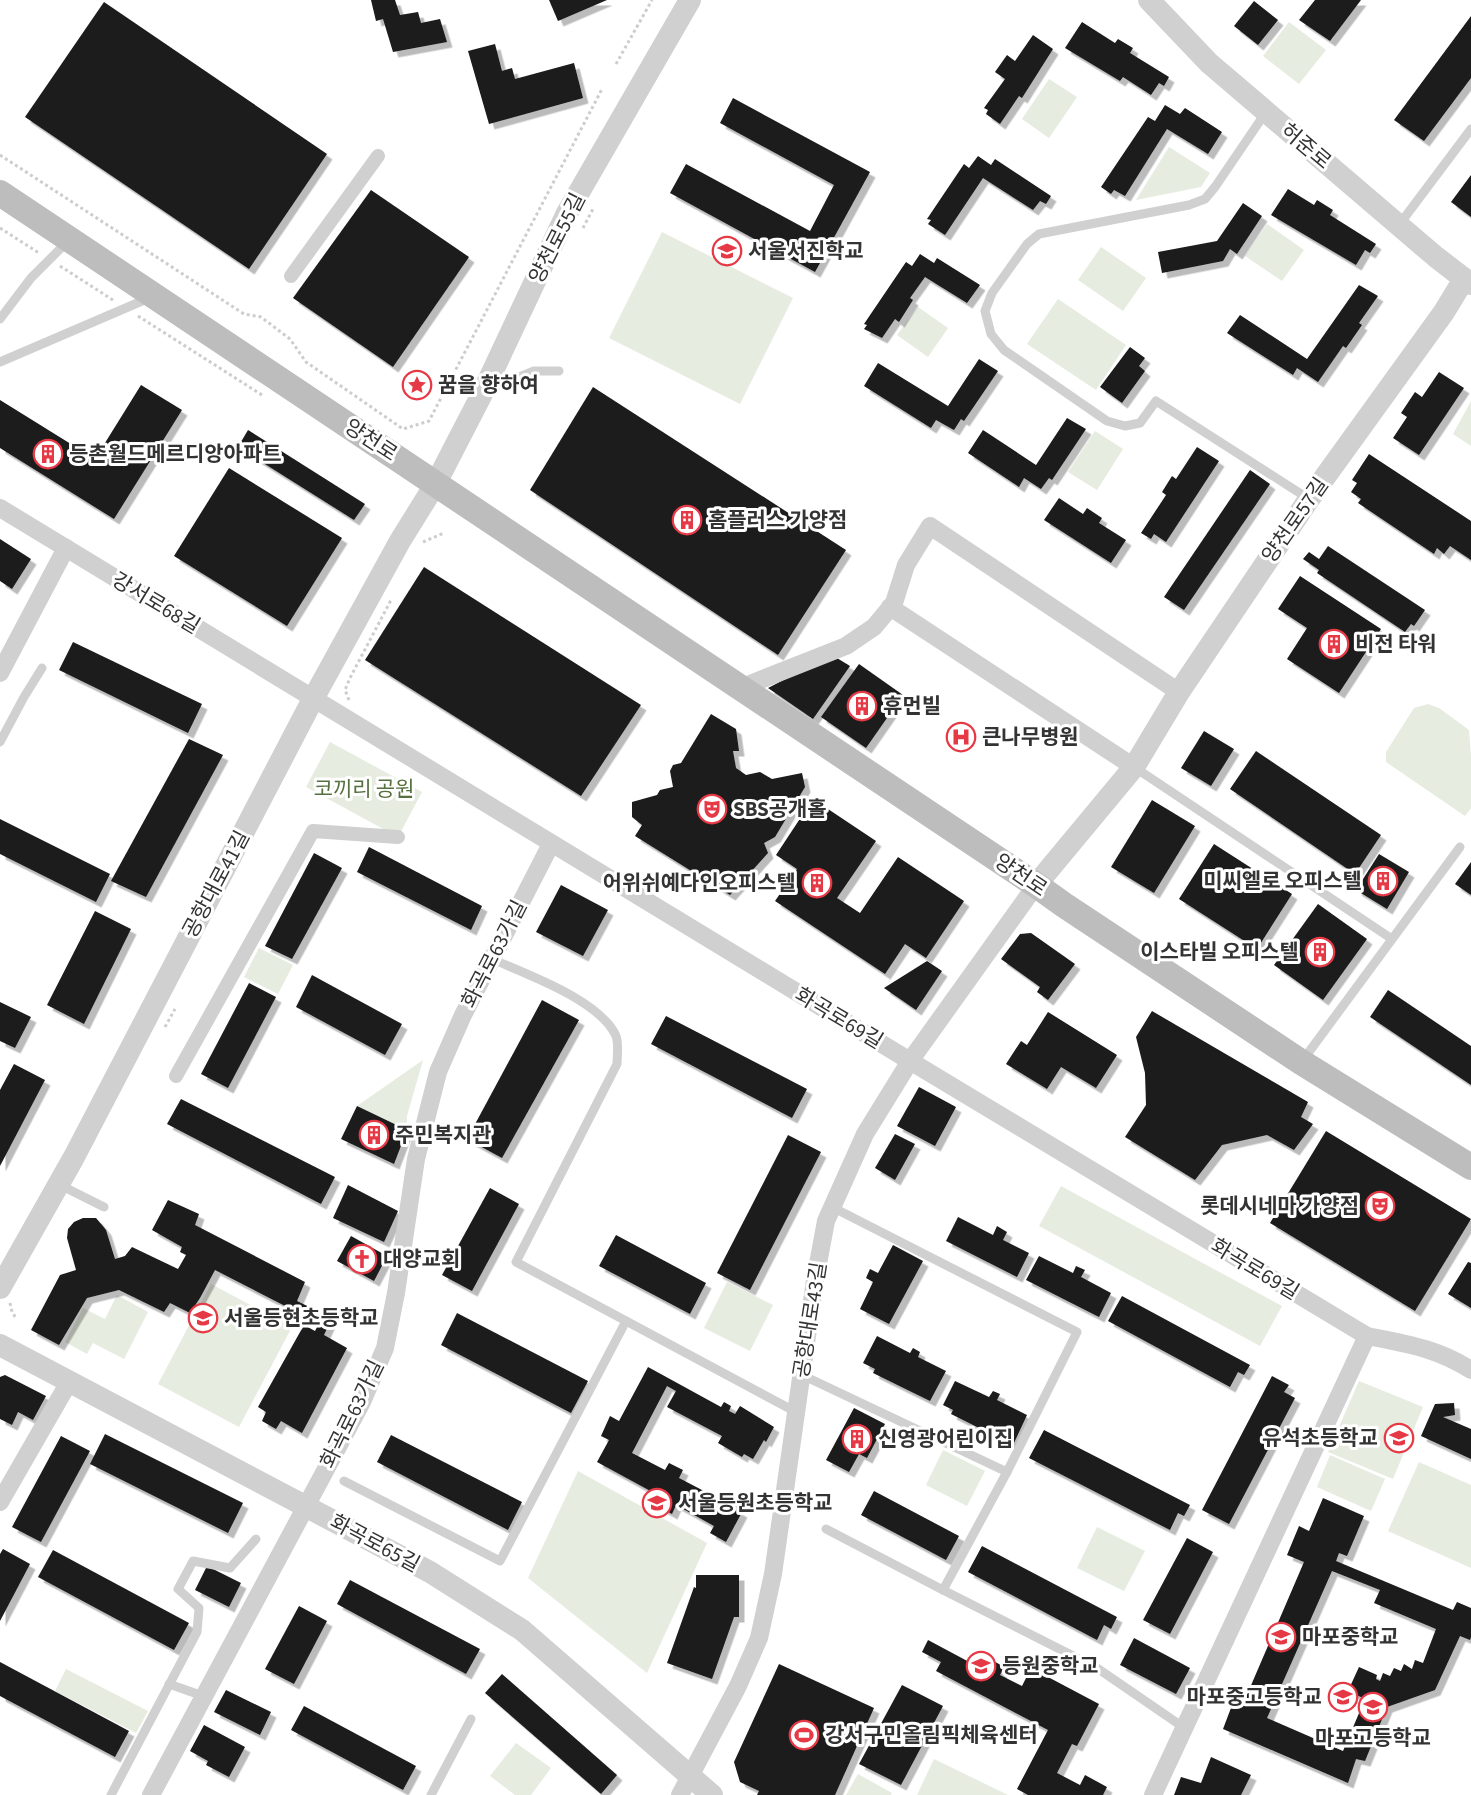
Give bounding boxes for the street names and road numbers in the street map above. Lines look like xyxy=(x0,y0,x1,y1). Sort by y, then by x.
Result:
street label: 허준로 xyxy=(1274,116,1338,176)
street label: 양천로55길 xyxy=(521,187,593,289)
street label: 양천로 xyxy=(339,412,403,468)
street label: 양천로57길 xyxy=(1255,471,1335,569)
street label: 강서로68길 xyxy=(106,565,206,641)
street label: 공항대로41길 xyxy=(175,825,257,943)
street label: 양천로 xyxy=(989,846,1053,904)
street label: 화곡로63가길 xyxy=(454,895,534,1013)
street label: 화곡로69길 xyxy=(789,980,889,1056)
street label: 화곡로69길 xyxy=(1205,1231,1305,1307)
street label: 공항대로43길 xyxy=(786,1260,834,1380)
street label: 화곡로63가길 xyxy=(313,1355,391,1473)
street label: 화곡로65길 xyxy=(325,1507,425,1579)

